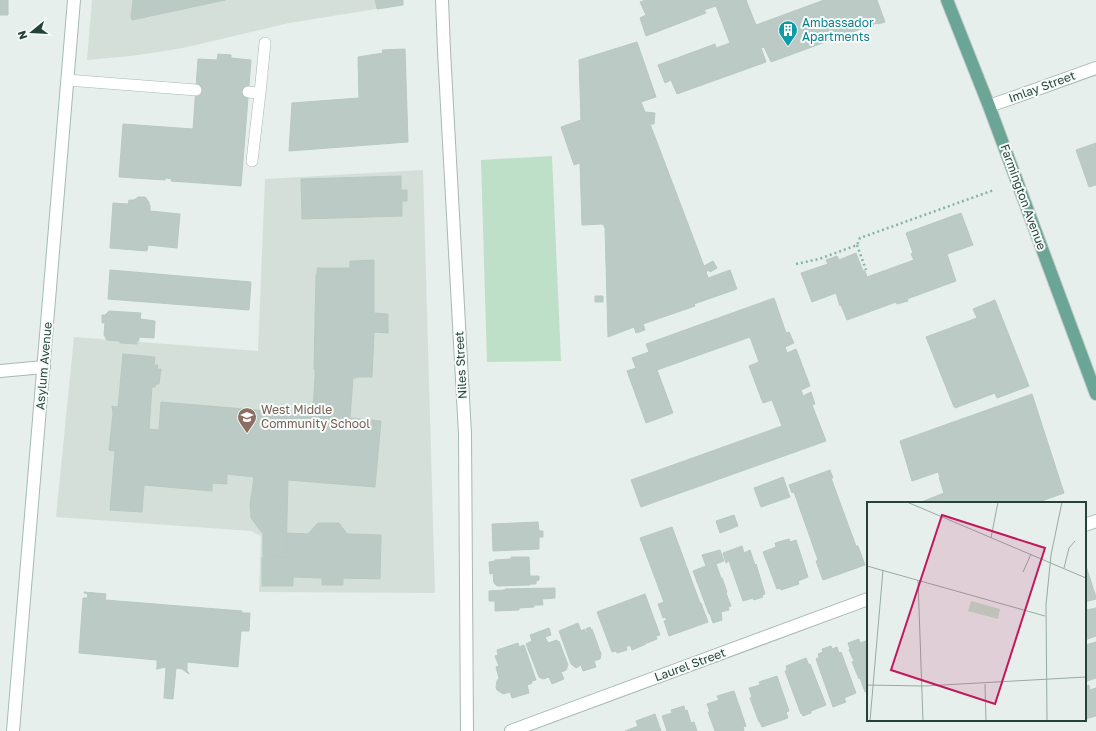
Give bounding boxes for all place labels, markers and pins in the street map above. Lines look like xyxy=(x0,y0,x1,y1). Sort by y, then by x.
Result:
place label: Ambassador Apartments xyxy=(802,15,874,44)
building icon: Ambassador Apartments xyxy=(777,19,799,47)
place label: West Middle Community School xyxy=(261,402,370,431)
school or university icon: West Middle Community School xyxy=(236,406,258,434)

